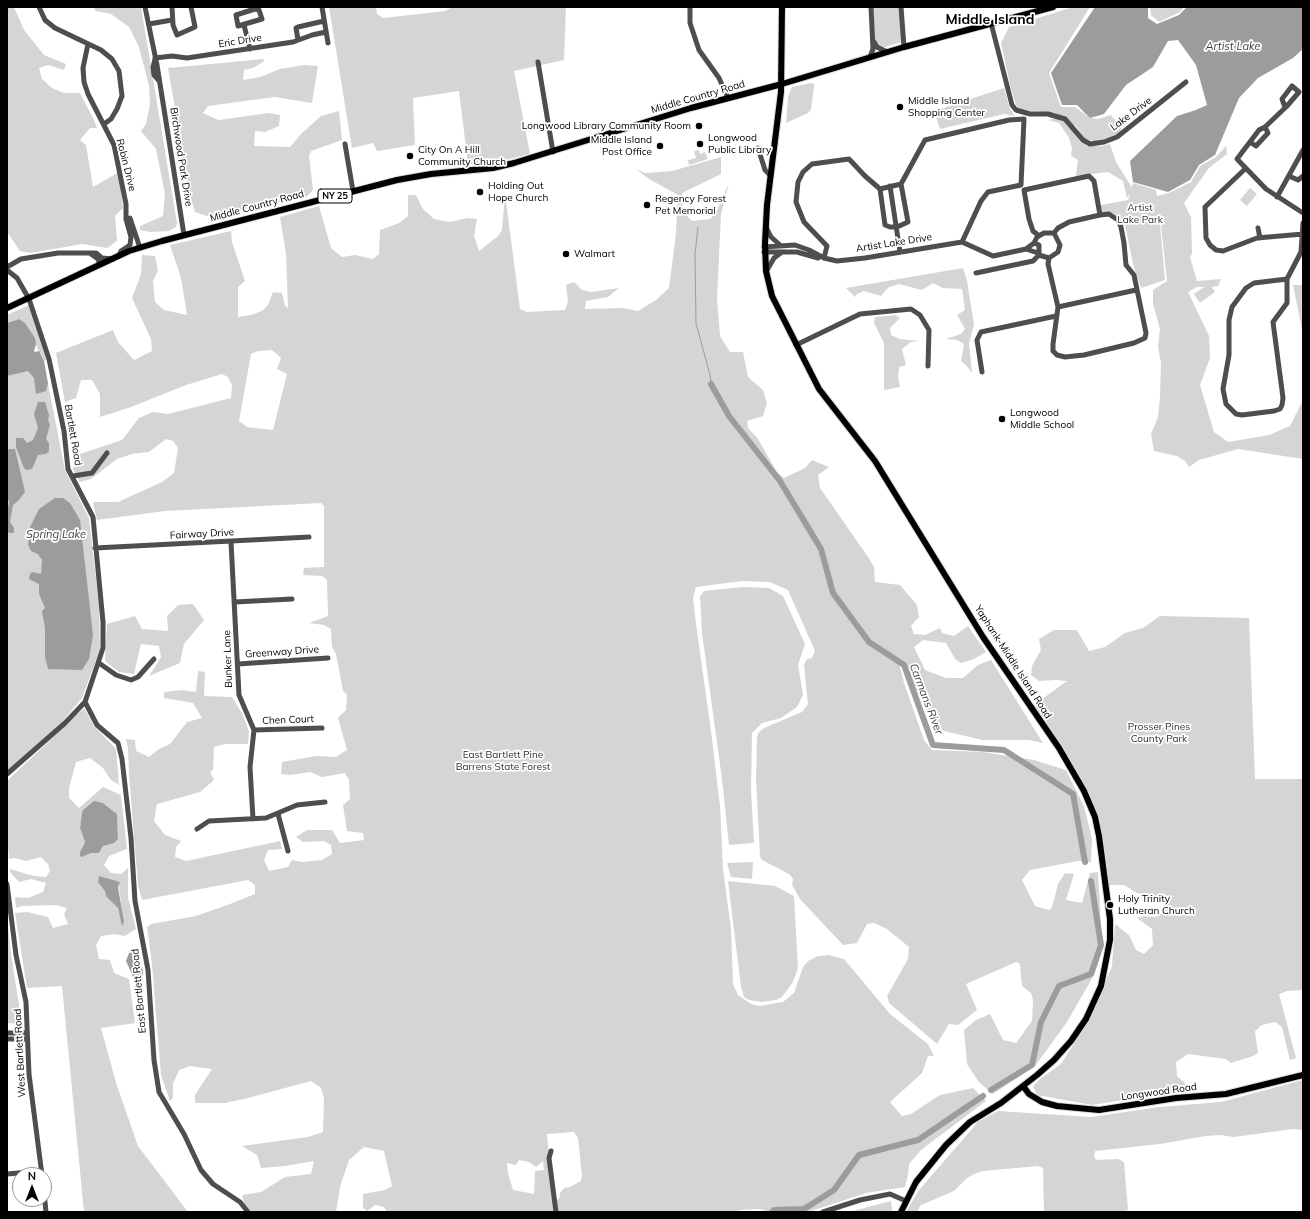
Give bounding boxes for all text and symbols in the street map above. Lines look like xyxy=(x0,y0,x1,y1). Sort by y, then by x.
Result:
district label: Middle Island xyxy=(946,12,1034,28)
street label: Eric Drive xyxy=(218,32,262,50)
water label: Artist Lake xyxy=(1205,40,1261,54)
street label: Middle Country Road xyxy=(650,78,746,116)
place label: Middle Island Shopping Center xyxy=(908,95,985,118)
street label: Lake Drive xyxy=(1108,95,1154,133)
marker: Middle Island Shopping Center xyxy=(895,102,905,112)
street label: Birchwood Park Drive xyxy=(167,107,195,207)
place label: Longwood Library Community Room xyxy=(522,120,691,132)
marker: Longwood Library Community Room xyxy=(694,121,704,131)
place label: Longwood Public Library xyxy=(708,132,771,156)
place label: Middle Island Post Office xyxy=(591,134,652,158)
street label: Robin Drive xyxy=(114,138,138,192)
marker: Longwood Public Library xyxy=(695,139,705,149)
marker: Middle Island Post Office xyxy=(655,141,665,151)
place label: City On A Hill Community Church xyxy=(418,144,506,168)
marker: City On A Hill Community Church xyxy=(405,151,415,161)
place label: Holding Out Hope Church xyxy=(488,180,548,204)
marker: Holding Out Hope Church xyxy=(475,187,485,197)
street label: Middle Country Road xyxy=(209,188,305,224)
road number: NY 25 xyxy=(318,189,352,203)
place label: Regency Forest Pet Memorial xyxy=(655,193,726,216)
marker: Regency Forest Pet Memorial xyxy=(642,200,652,210)
park label: Artist Lake Park xyxy=(1117,202,1163,226)
street label: Artist Lake Drive xyxy=(855,231,933,255)
place label: Walmart xyxy=(574,248,615,260)
marker: Walmart xyxy=(561,249,571,259)
street label: Bartlett Road xyxy=(62,403,84,467)
place label: Longwood Middle School xyxy=(1010,407,1074,430)
marker: Longwood Middle School xyxy=(997,414,1007,424)
street label: Fairway Drive xyxy=(170,526,234,542)
water label: Spring Lake xyxy=(26,528,86,542)
street label: Yaphank-Middle Island Road xyxy=(972,603,1054,721)
street label: Bunker Lane xyxy=(221,630,235,688)
street label: Greenway Drive xyxy=(245,643,319,661)
water label: Carmans River xyxy=(906,662,946,736)
street label: Chen Court xyxy=(262,713,314,727)
park label: Prosser Pines County Park xyxy=(1128,721,1190,744)
park label: East Bartlett Pine Barrens State Forest xyxy=(456,749,550,772)
place label: Holy Trinity Lutheran Church xyxy=(1118,893,1195,916)
marker: Holy Trinity Lutheran Church xyxy=(1105,900,1115,910)
street label: East Bartlett Road xyxy=(129,948,149,1034)
street label: West Bartlett Road xyxy=(12,1008,28,1098)
street label: Longwood Road xyxy=(1120,1081,1198,1103)
north arrow xyxy=(12,1167,52,1207)
text: N xyxy=(28,1169,36,1183)

